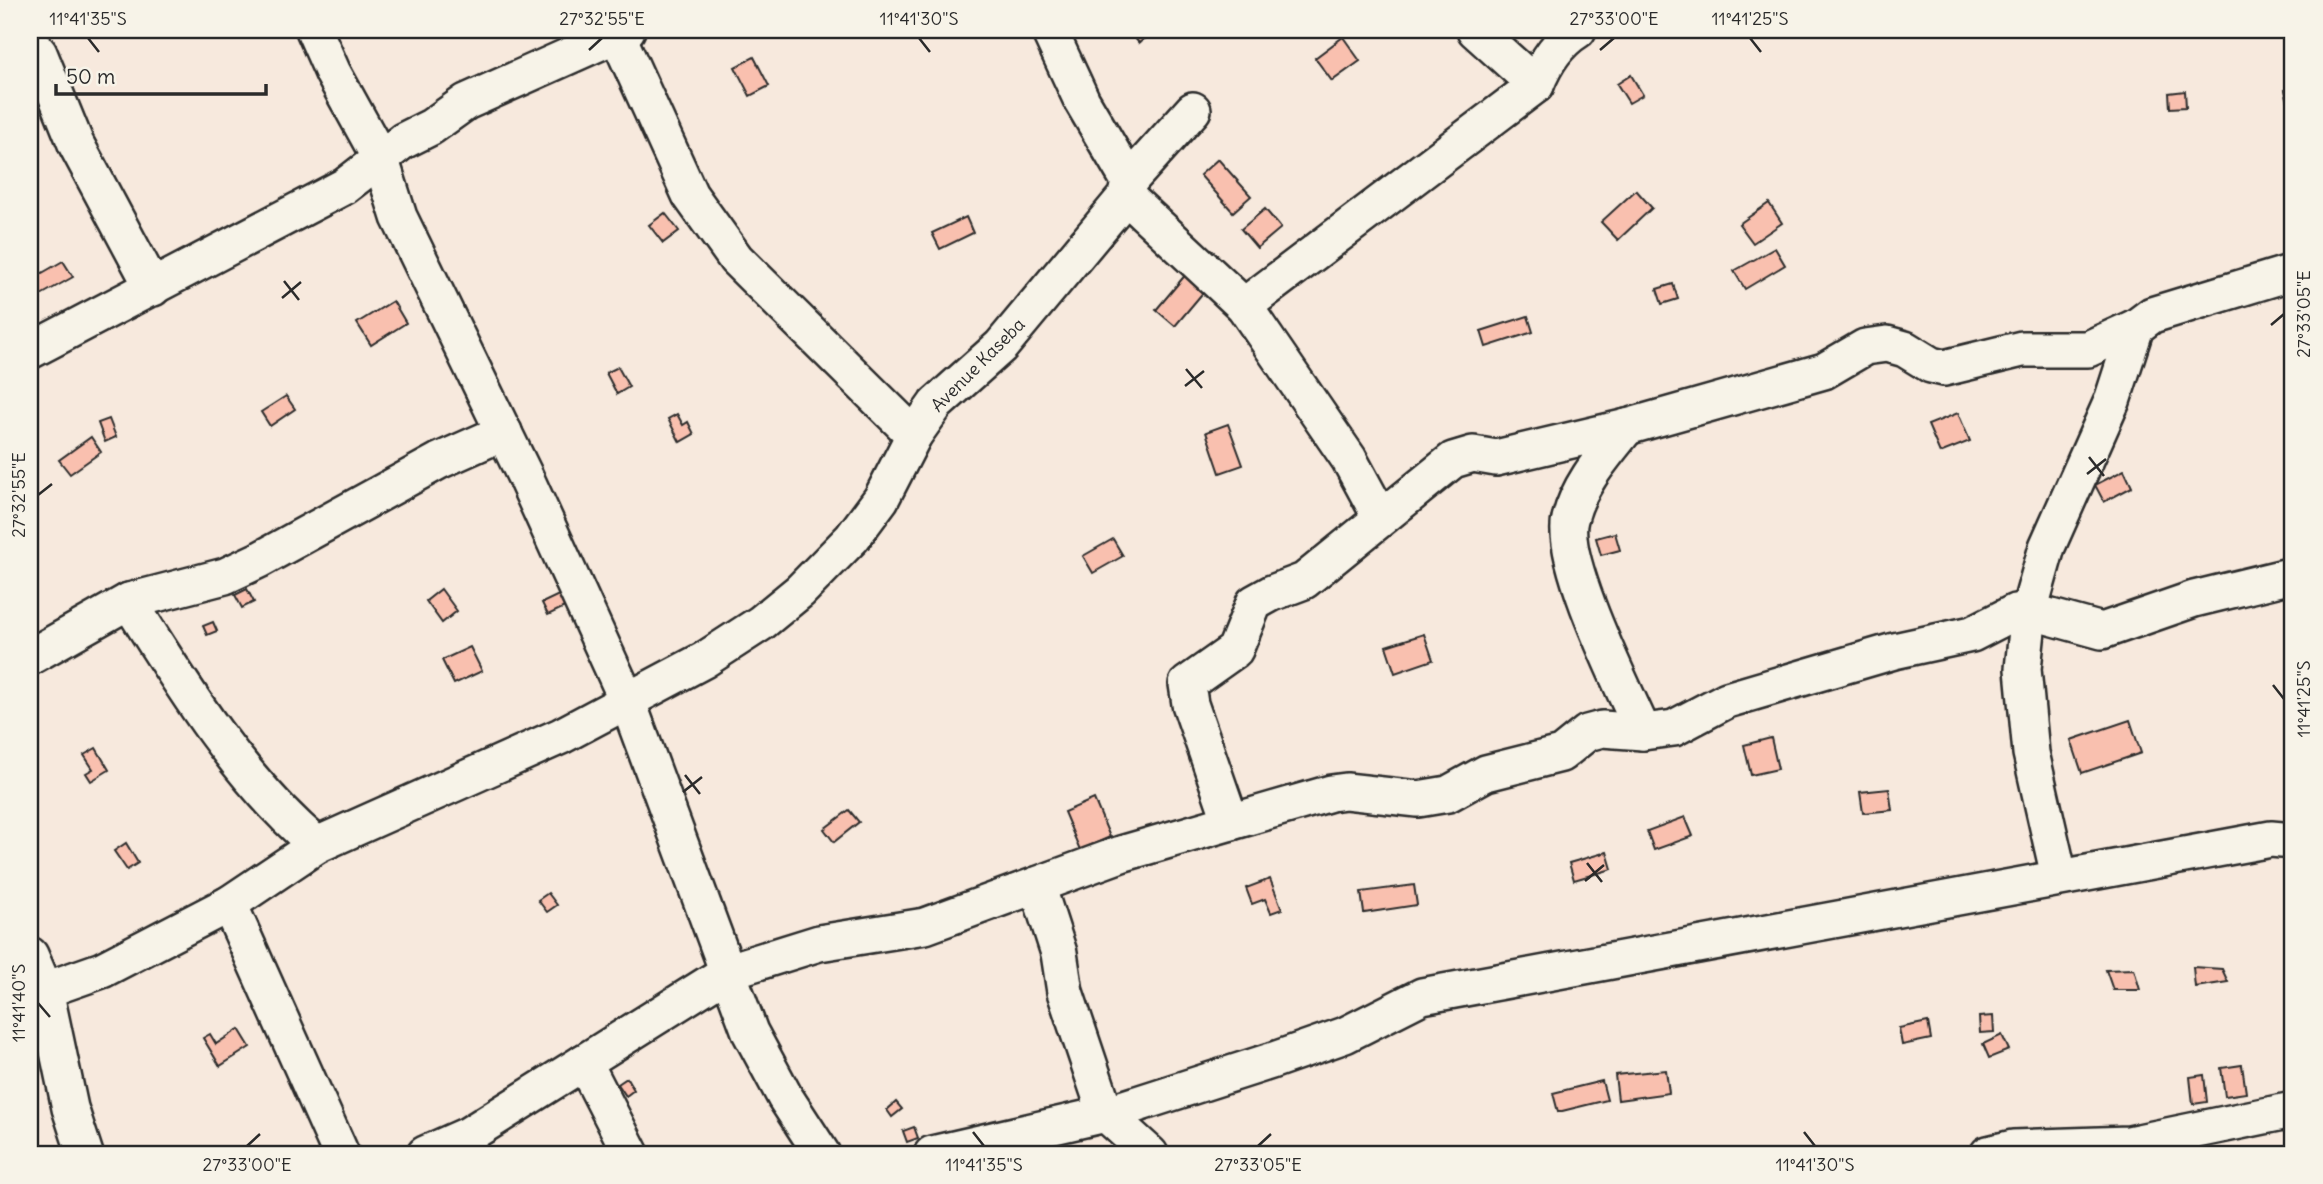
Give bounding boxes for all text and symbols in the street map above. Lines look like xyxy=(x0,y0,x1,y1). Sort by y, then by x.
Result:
text: 11°41'35"S xyxy=(49,7,127,30)
text: 27°32'55"E xyxy=(559,7,645,30)
text: 11°41'30"S xyxy=(880,7,958,30)
text: 27°33'00"E xyxy=(1570,7,1659,30)
text: 11°41'25"S xyxy=(1711,7,1789,30)
scale bar xyxy=(56,52,266,96)
text: 50 m xyxy=(66,63,115,90)
text: 27°33'05"E xyxy=(2292,270,2315,358)
street label: Avenue Kaseba xyxy=(926,313,1030,417)
text: 27°32'55"E xyxy=(7,452,30,538)
text: 11°41'25"S xyxy=(2292,660,2315,738)
text: 11°41'40"S xyxy=(7,964,30,1042)
text: 27°33'00"E xyxy=(203,1153,292,1176)
text: 11°41'35"S xyxy=(945,1153,1023,1176)
text: 27°33'05"E xyxy=(1214,1153,1302,1176)
text: 11°41'30"S xyxy=(1776,1153,1854,1176)

